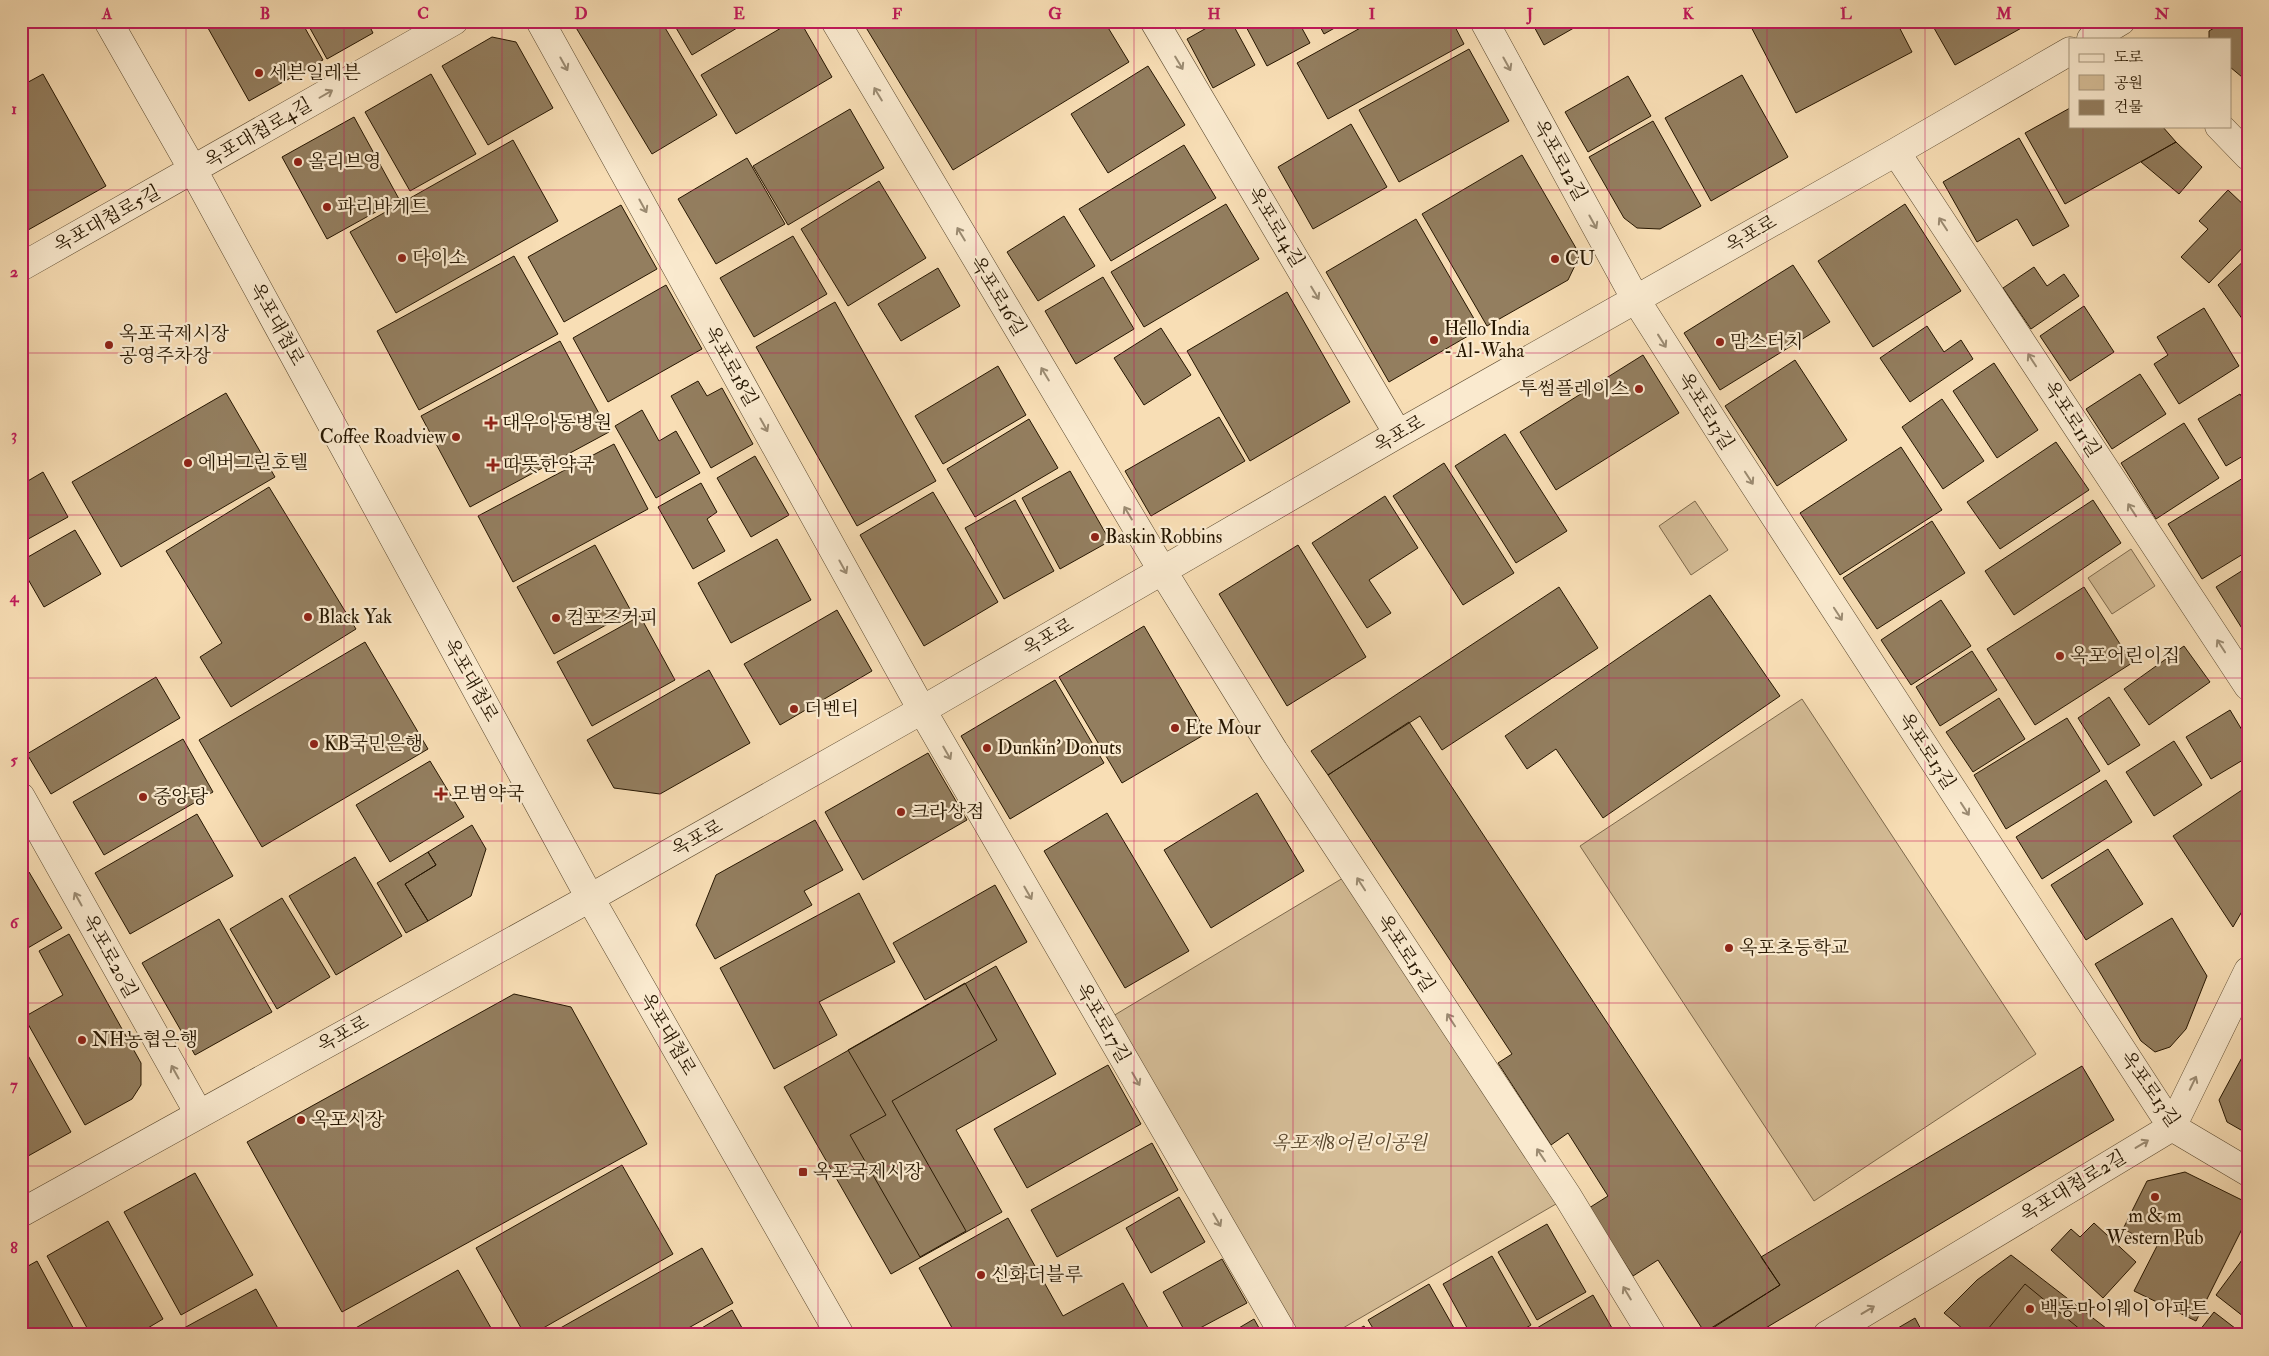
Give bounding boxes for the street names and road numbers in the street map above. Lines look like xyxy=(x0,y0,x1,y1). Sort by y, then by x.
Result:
street label: 옥포대첩로4길 xyxy=(200,93,316,173)
street label: 옥포로12길 xyxy=(1528,115,1592,205)
street label: 옥포대첩로5길 xyxy=(49,180,165,258)
street label: 옥포로14길 xyxy=(1242,182,1310,272)
street label: 옥포로 xyxy=(1721,210,1781,258)
street label: 옥포로16길 xyxy=(965,251,1031,341)
street label: 옥포대첩로 xyxy=(244,278,310,370)
street label: 옥포로18길 xyxy=(699,321,763,411)
street label: 옥포로13길 xyxy=(1673,368,1739,454)
street label: 옥포로11길 xyxy=(2038,376,2106,462)
street label: 옥포로 xyxy=(1369,410,1429,458)
street label: 옥포로 xyxy=(1018,613,1078,661)
street label: 옥포대첩로 xyxy=(438,634,504,726)
street label: 옥포로13길 xyxy=(1893,708,1961,794)
street label: 옥포로 xyxy=(667,814,727,862)
street label: 옥포로15길 xyxy=(1372,909,1440,997)
street label: 옥포로20길 xyxy=(77,910,143,1002)
street label: 옥포로17길 xyxy=(1070,978,1136,1068)
street label: 옥포대첩로 xyxy=(635,988,701,1080)
street label: 옥포로 xyxy=(313,1010,373,1058)
street label: 옥포로13길 xyxy=(2115,1046,2185,1132)
street label: 옥포대첩로2길 xyxy=(2015,1145,2131,1227)

